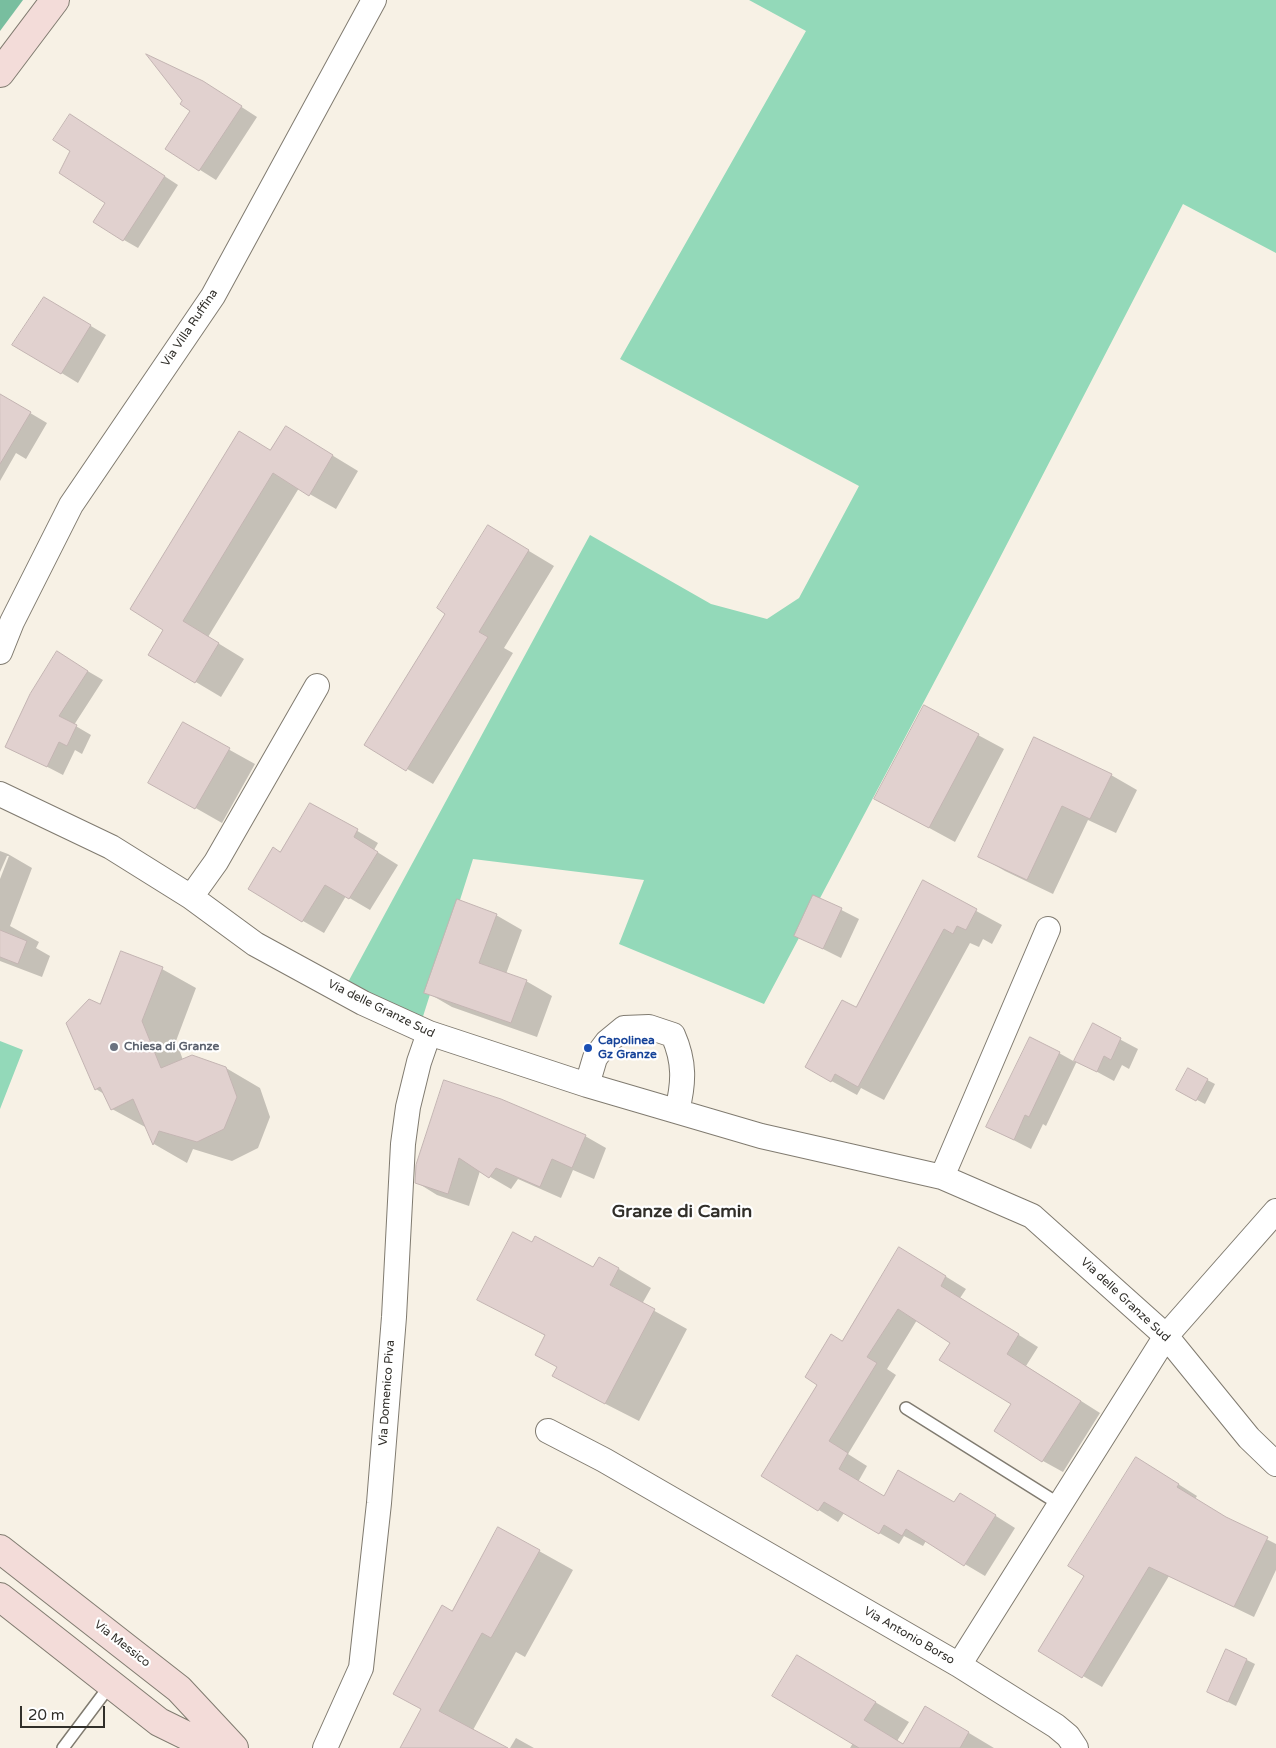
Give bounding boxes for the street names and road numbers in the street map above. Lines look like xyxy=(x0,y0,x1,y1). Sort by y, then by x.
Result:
street label: Via Villa Ruffina xyxy=(159,287,221,369)
street label: Via delle Granze Sud xyxy=(325,977,437,1041)
street label: Via delle Granze Sud xyxy=(1077,1255,1173,1345)
street label: Via Domenico Piva xyxy=(376,1340,398,1446)
street label: Via Antonio Borso xyxy=(861,1604,957,1668)
street label: Via Messico xyxy=(91,1618,153,1670)

